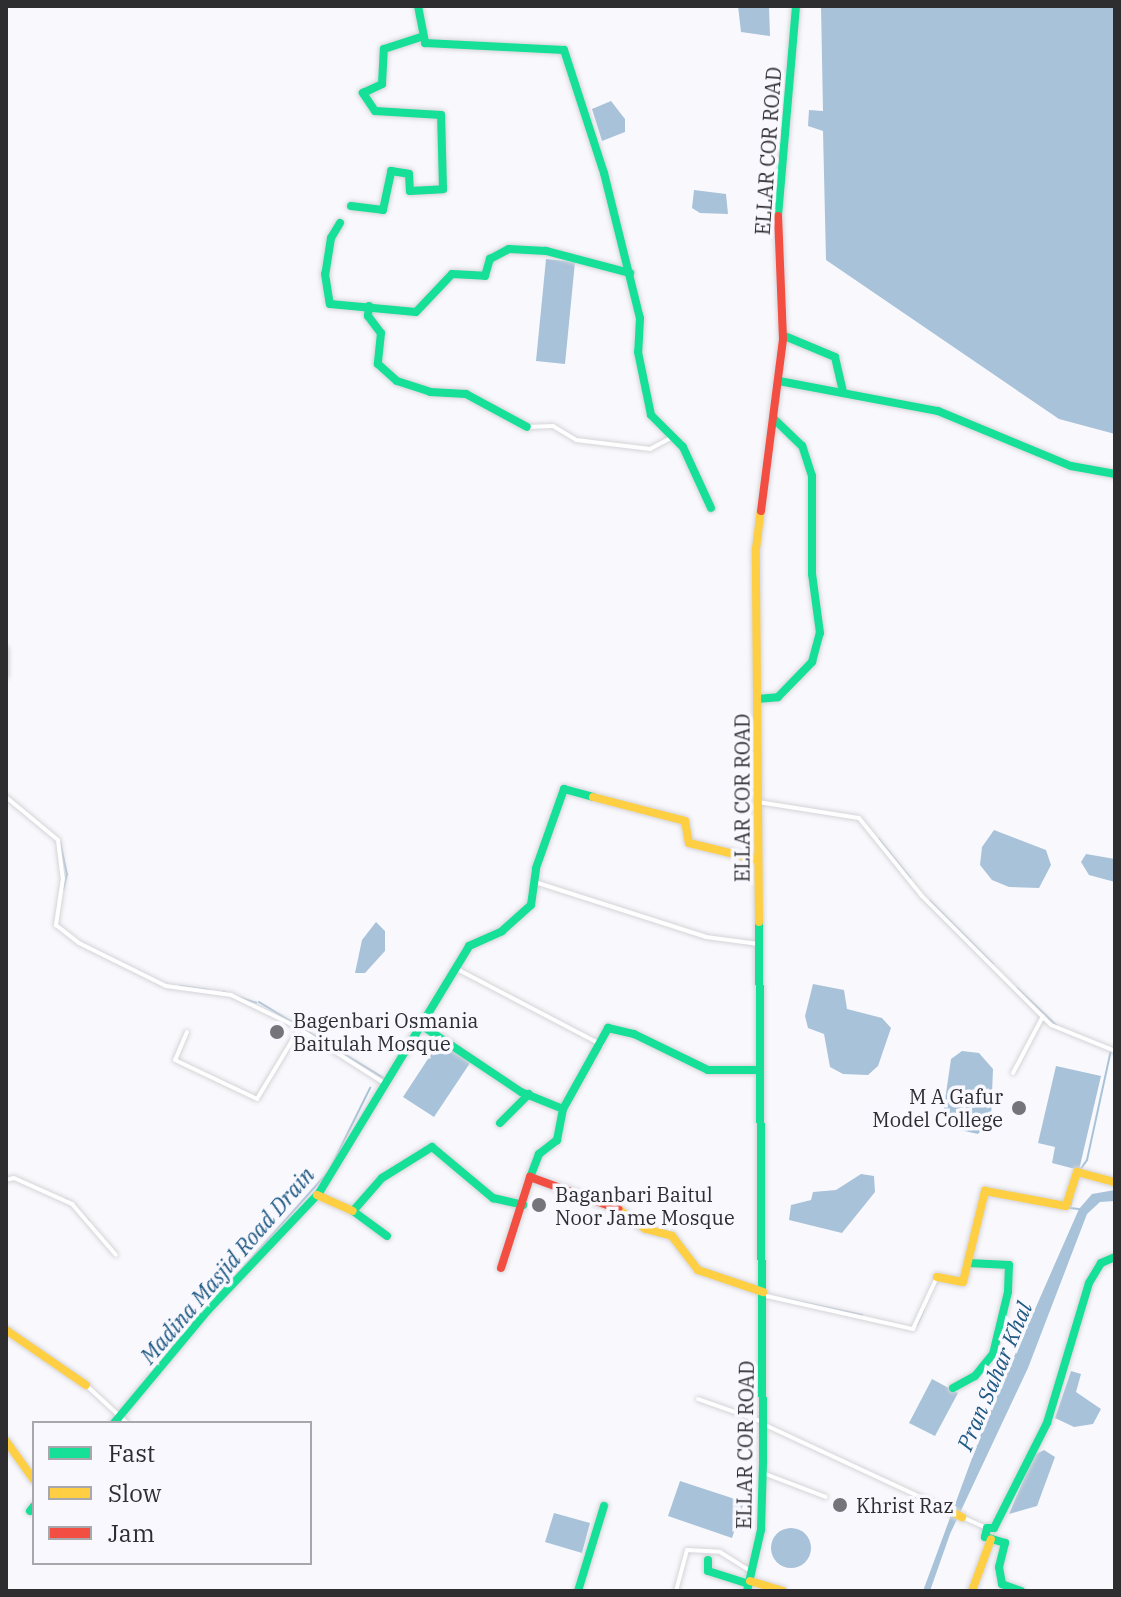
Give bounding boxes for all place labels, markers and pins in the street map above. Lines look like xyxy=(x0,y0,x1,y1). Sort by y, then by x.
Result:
place label: Bagenbari Osmania Baitulah Mosque xyxy=(293,1008,478,1055)
marker: Bagenbari Osmania Baitulah Mosque xyxy=(268,1023,286,1041)
place label: M A Gafur Model College xyxy=(872,1084,1003,1131)
marker: M A Gafur Model College xyxy=(1010,1099,1028,1117)
place label: Baganbari Baitul Noor Jame Mosque xyxy=(555,1182,735,1229)
marker: Baganbari Baitul Noor Jame Mosque xyxy=(530,1196,548,1214)
place label: Khrist Raz xyxy=(856,1493,954,1517)
marker: Khrist Raz xyxy=(831,1496,849,1514)

